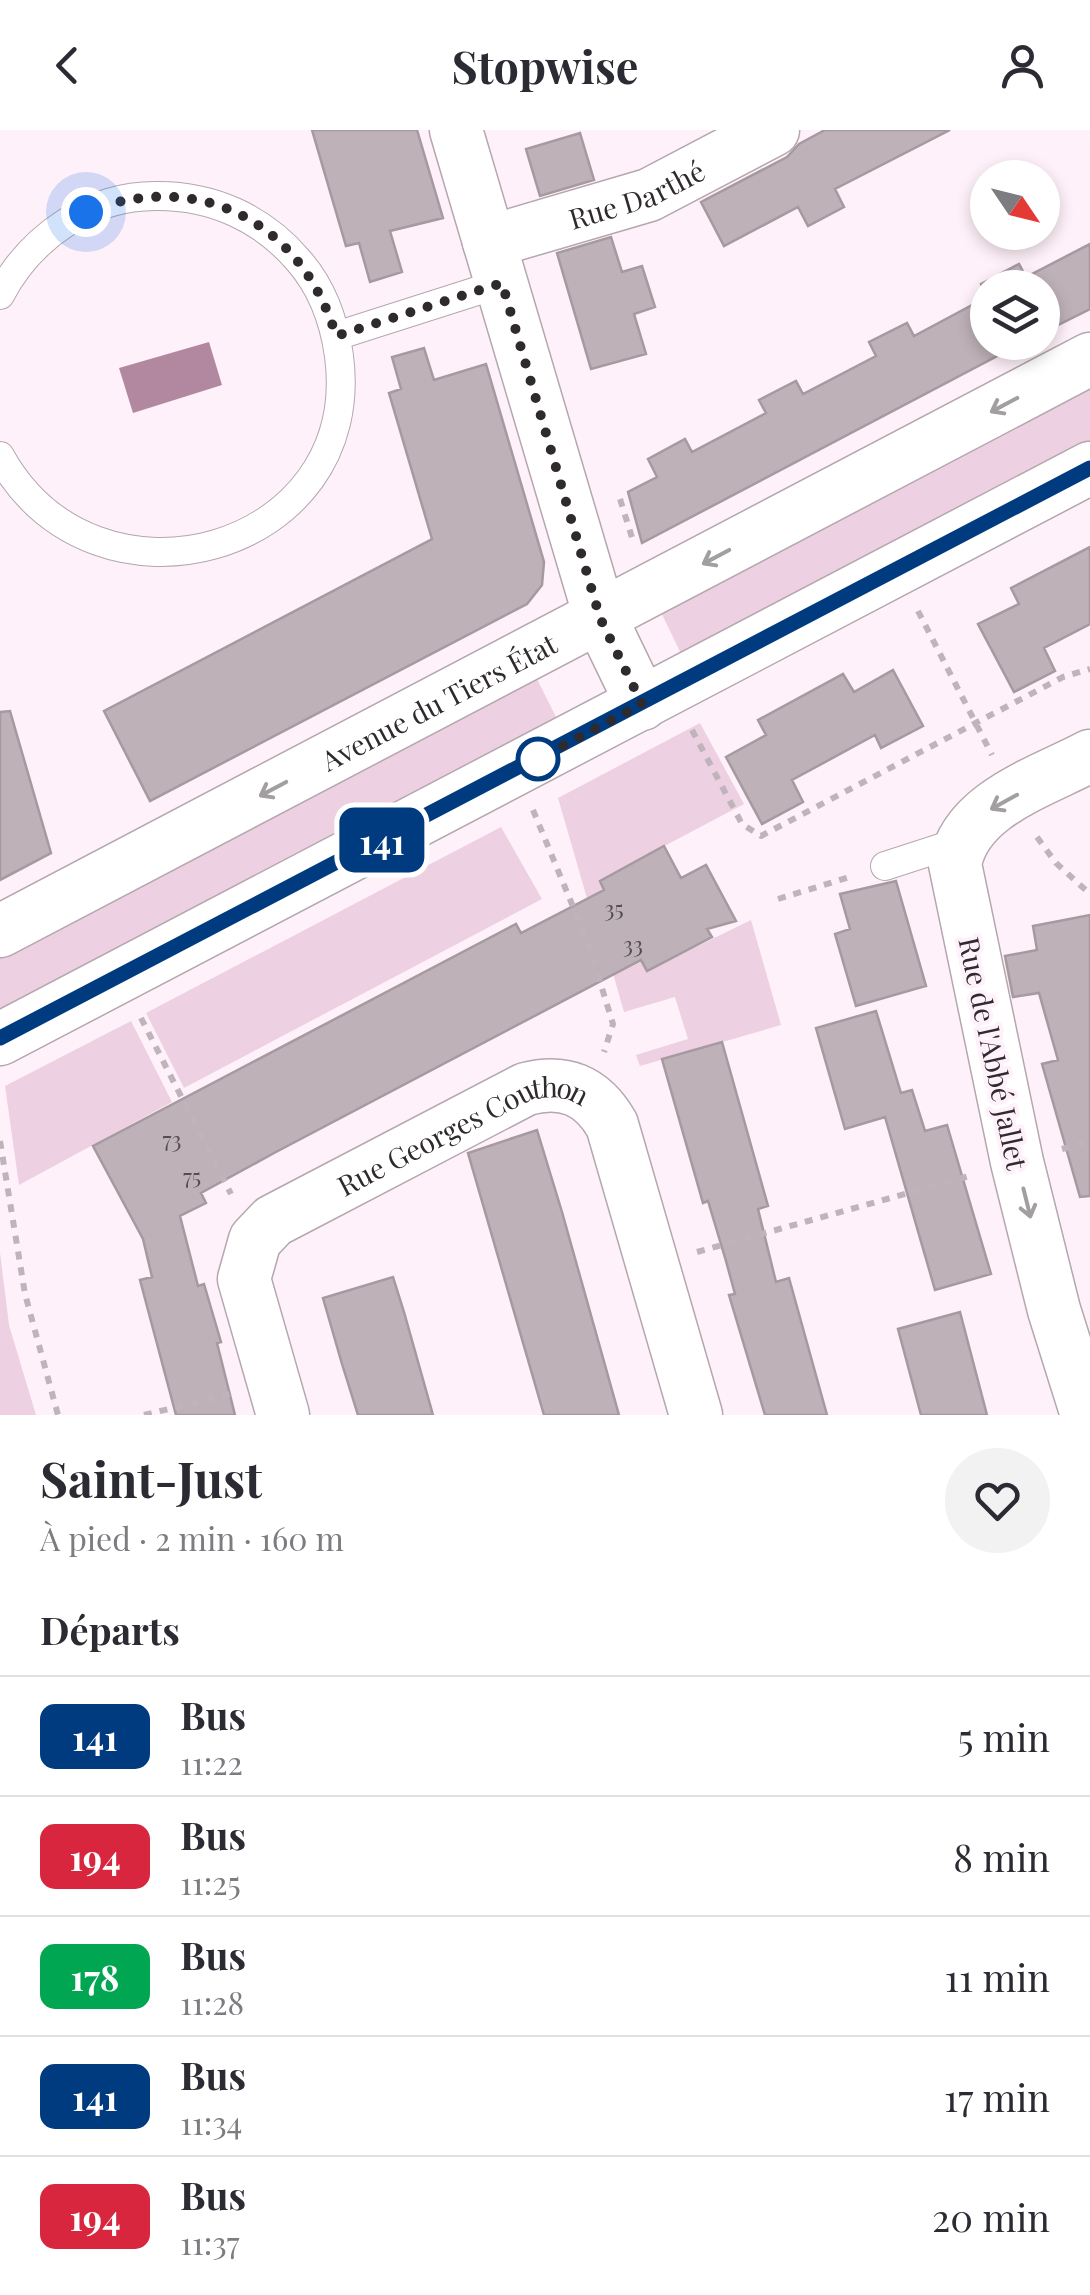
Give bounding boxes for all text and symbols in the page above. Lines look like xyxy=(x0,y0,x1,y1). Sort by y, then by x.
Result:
text: Stopwise xyxy=(452,35,638,95)
icon: back xyxy=(40,38,95,93)
icon: person xyxy=(995,38,1050,93)
street label: Rue Darthé xyxy=(564,151,710,236)
north arrow xyxy=(970,160,1060,250)
map controls xyxy=(970,160,1060,360)
your location xyxy=(61,187,111,237)
button: layers xyxy=(970,270,1060,360)
one-way arrow xyxy=(989,396,1019,415)
one-way arrow xyxy=(702,547,732,567)
street label: Avenue du Tiers État xyxy=(313,623,563,778)
unlabelled marker xyxy=(517,738,559,780)
one-way arrow xyxy=(259,779,289,799)
one-way arrow xyxy=(990,793,1019,813)
line badge: 141 xyxy=(324,808,440,872)
text: 141 xyxy=(359,817,405,864)
house number: 35 xyxy=(604,893,624,923)
house number: 33 xyxy=(623,929,643,959)
street label: Rue de l'Abbé Jallet xyxy=(951,933,1037,1174)
street label: Rue Georges Couthon xyxy=(330,1067,596,1203)
house number: 73 xyxy=(163,1124,181,1154)
house number: 75 xyxy=(183,1161,201,1191)
one-way arrow xyxy=(1019,1186,1037,1218)
text: Saint-Just xyxy=(40,1446,262,1510)
button: heart xyxy=(945,1448,1050,1553)
text: À pied · 2 min · 160 m xyxy=(40,1516,344,1559)
text: Départs xyxy=(40,1604,180,1655)
text: Bus xyxy=(180,1689,246,1740)
text: 5 min xyxy=(958,1711,1050,1762)
text: 141 xyxy=(72,1713,118,1760)
text: 11:22 xyxy=(180,1740,243,1783)
text: Bus xyxy=(180,1809,246,1860)
text: 8 min xyxy=(953,1831,1050,1882)
text: 194 xyxy=(69,1833,121,1880)
text: 11:25 xyxy=(180,1860,241,1903)
text: Bus xyxy=(180,1929,246,1980)
text: 11 min xyxy=(945,1951,1050,2002)
text: 178 xyxy=(71,1953,119,2000)
text: 11:28 xyxy=(180,1980,244,2023)
text: Bus xyxy=(180,2049,246,2100)
text: 17 min xyxy=(944,2071,1050,2122)
text: 141 xyxy=(72,2073,118,2120)
text: 11:34 xyxy=(180,2100,242,2143)
text: Bus xyxy=(180,2169,246,2220)
text: 20 min xyxy=(932,2191,1050,2242)
text: 194 xyxy=(69,2193,121,2240)
text: 11:37 xyxy=(180,2220,240,2263)

